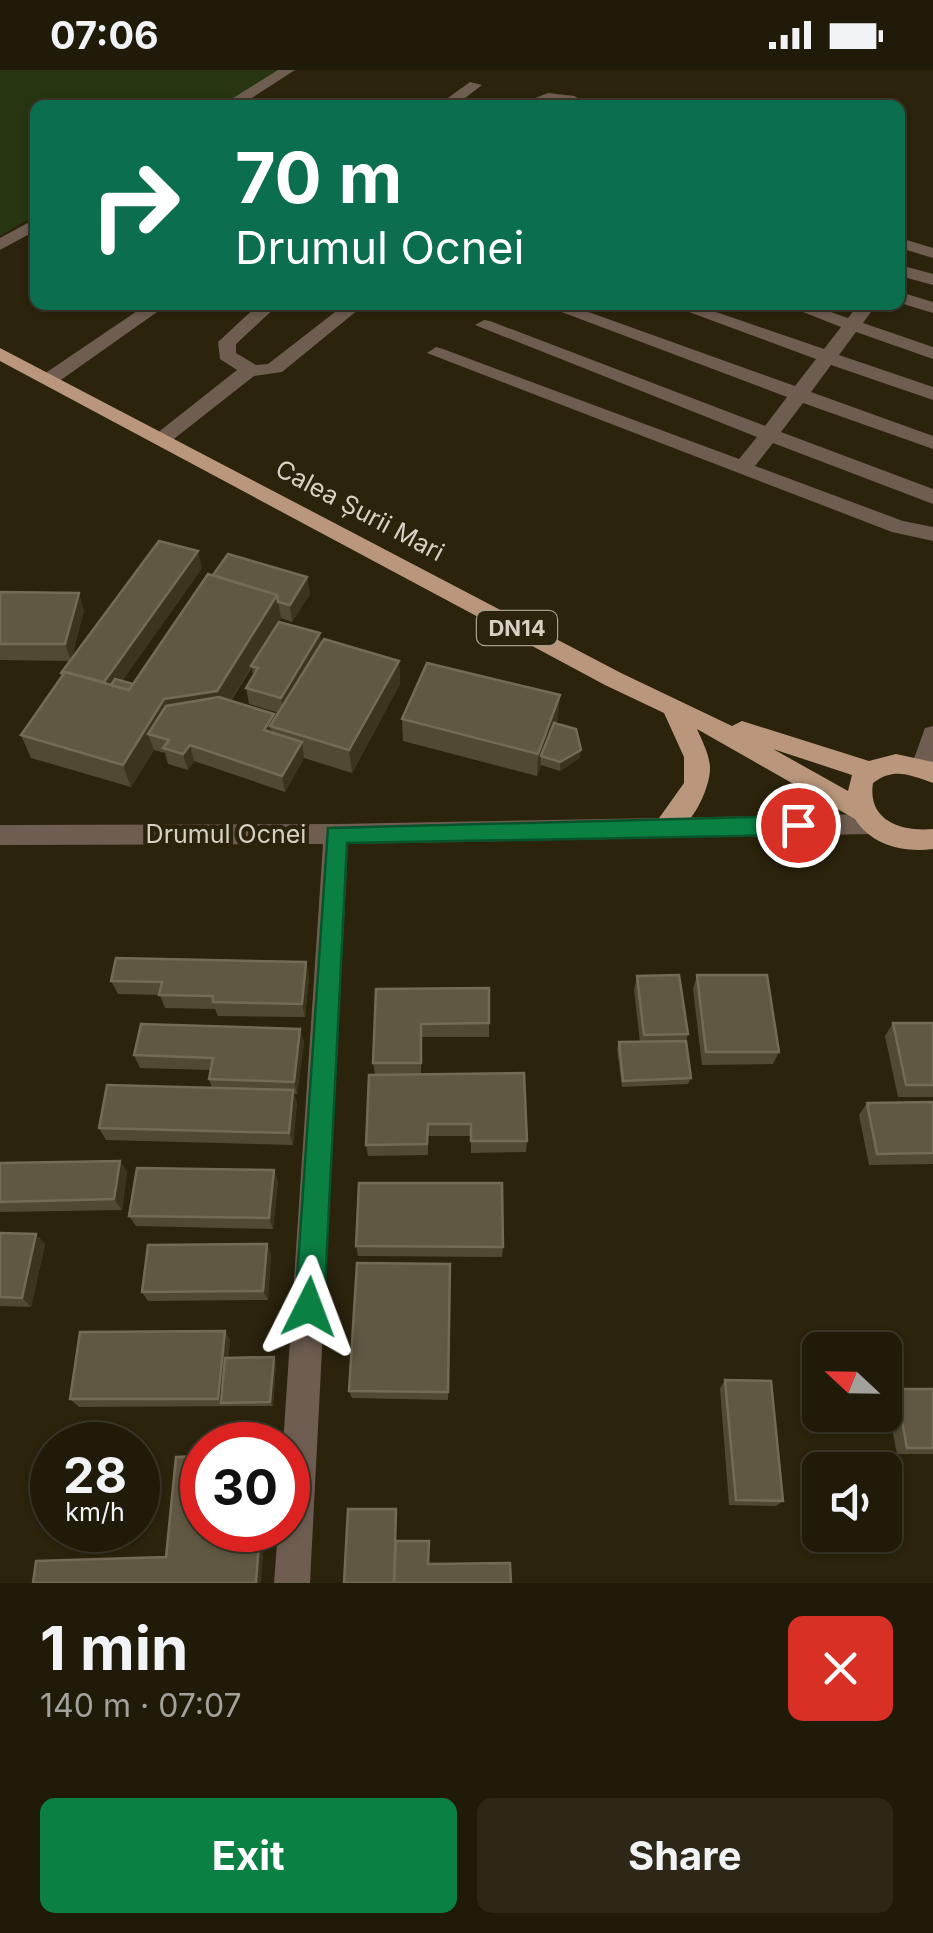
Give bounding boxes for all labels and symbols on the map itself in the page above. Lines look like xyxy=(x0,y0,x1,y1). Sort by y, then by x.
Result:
street label: Calea Șurii Mari xyxy=(271,453,449,567)
road number: DN14 xyxy=(477,611,557,645)
pin xyxy=(756,783,841,868)
street label: Drumul Ocnei xyxy=(146,819,306,849)
position arrow xyxy=(257,1255,361,1359)
north arrow xyxy=(802,1332,902,1432)
speed limit sign: 30 xyxy=(180,1422,310,1552)

